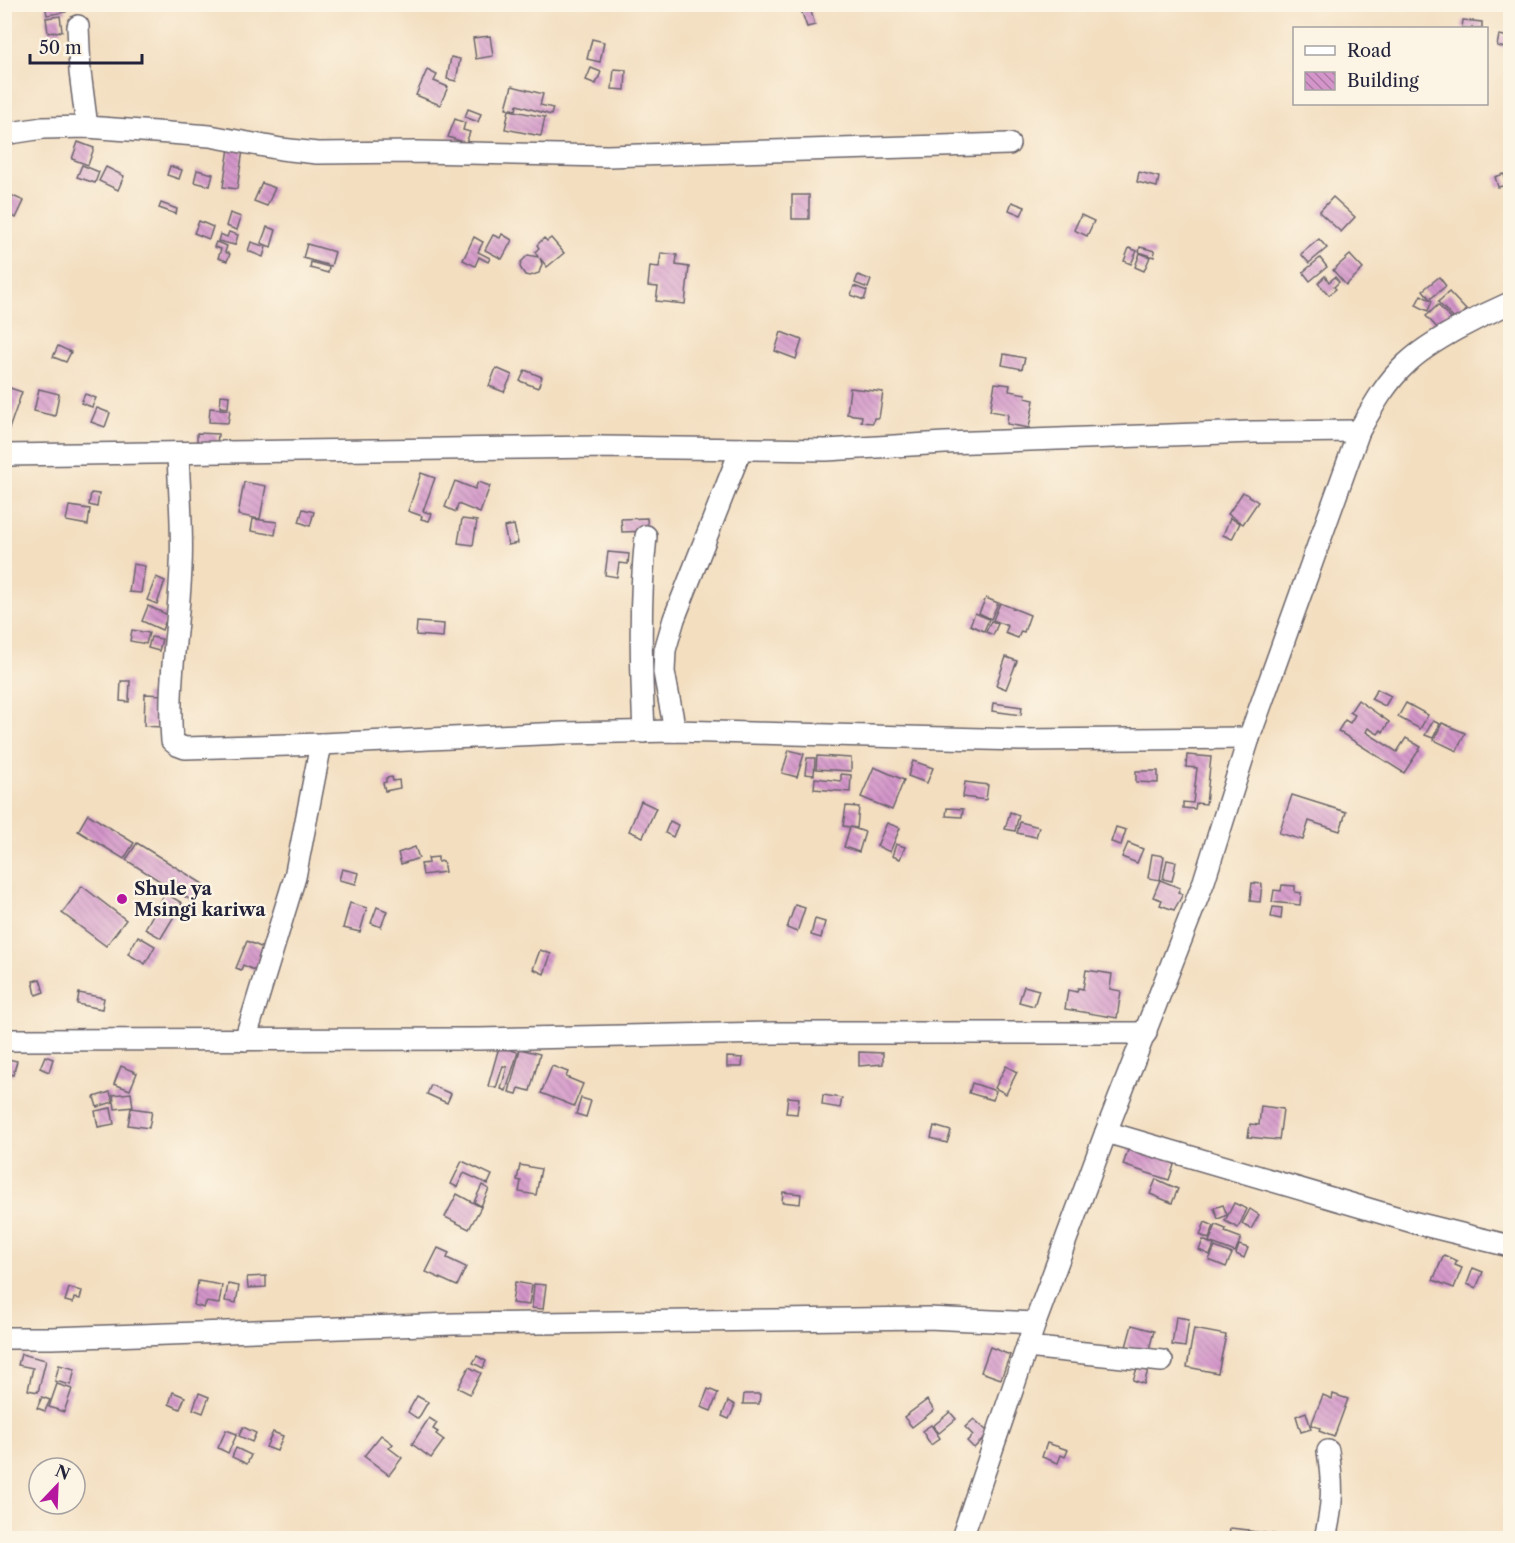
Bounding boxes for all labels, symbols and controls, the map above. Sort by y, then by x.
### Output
scale bar [30,27,142,65]
legend [1293,27,1488,105]
text: 50 m [39,37,82,59]
text: Road [1347,40,1392,62]
text: Building [1347,70,1419,92]
place label: Shule ya Msingi kariwa [134,878,266,921]
marker: Shule ya Msingi kariwa [115,892,129,906]
north arrow [27,1456,87,1516]
text: N [53,1460,73,1484]

